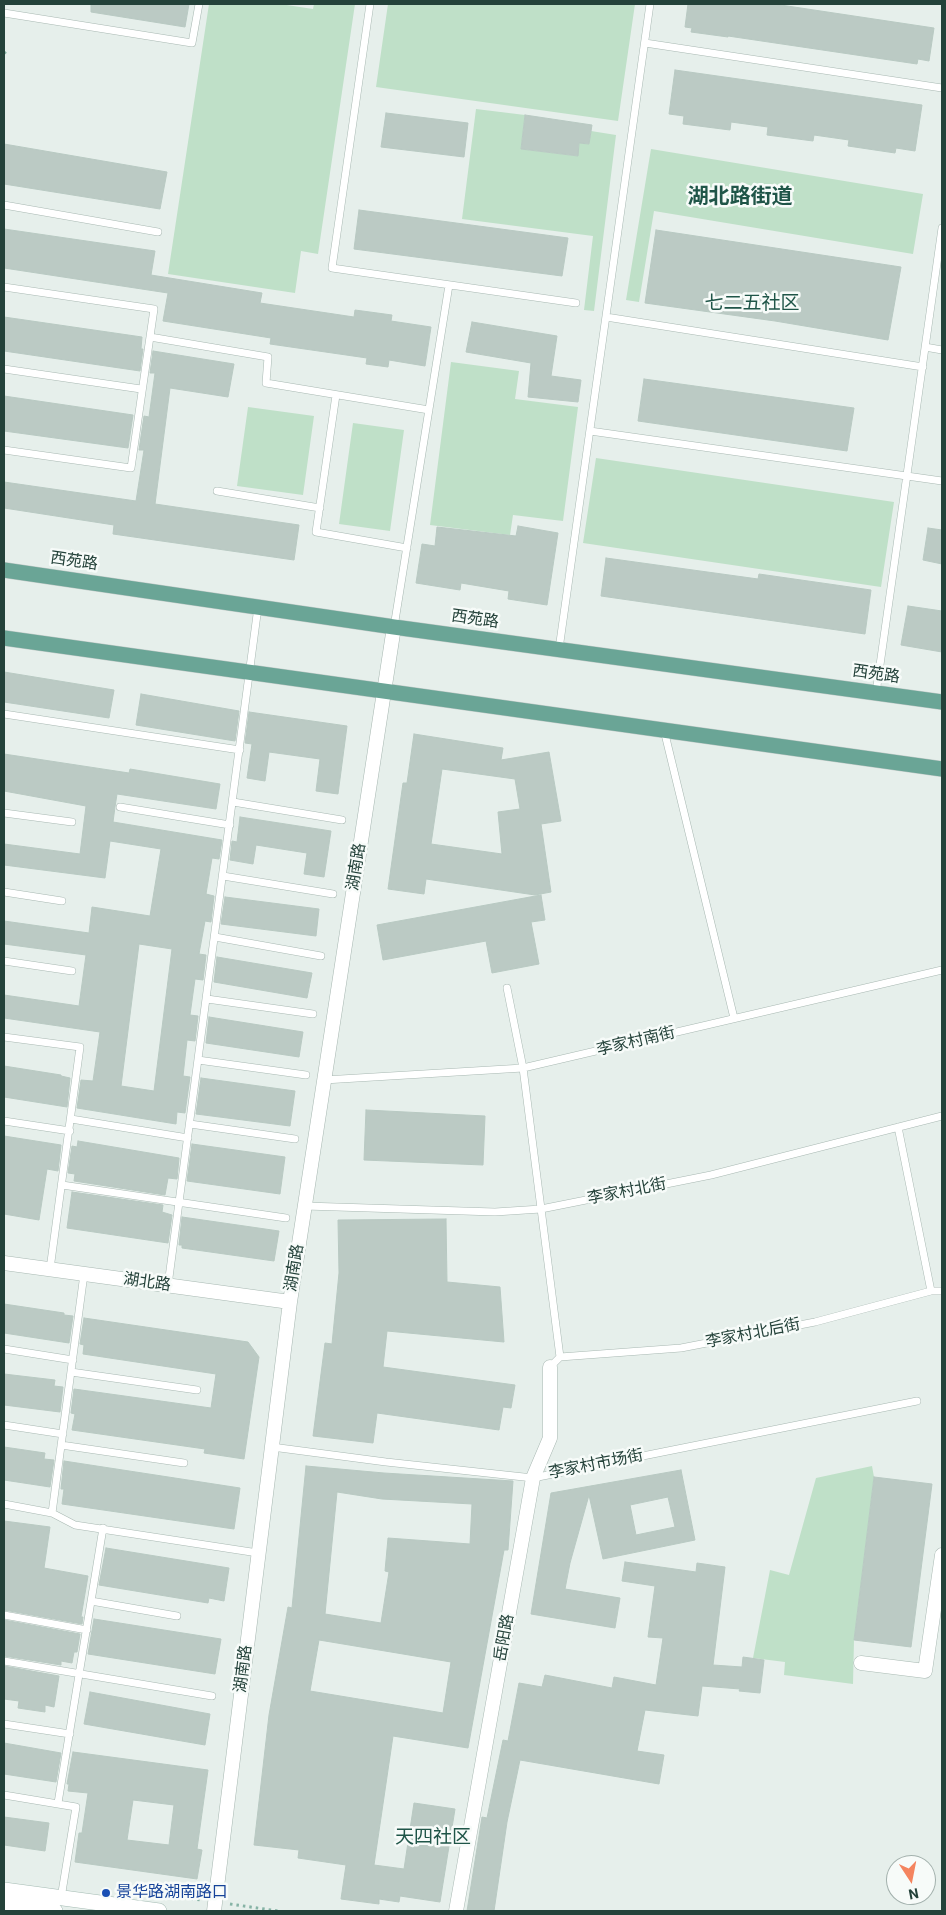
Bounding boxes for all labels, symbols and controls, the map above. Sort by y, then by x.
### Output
district label: 湖北路街道 [688,185,792,211]
district label: 七二五社区 [705,293,799,315]
street label: 西苑路 [49,549,99,575]
street label: 西苑路 [450,607,500,633]
street label: 西苑路 [851,662,901,688]
street label: 湖南路 [344,842,370,892]
street label: 李家村南街 [595,1024,677,1060]
street label: 李家村北街 [586,1175,668,1209]
street label: 湖南路 [282,1243,308,1293]
street label: 湖北路 [122,1270,172,1296]
street label: 李家村北后街 [704,1315,802,1353]
street label: 李家村市场街 [547,1446,645,1484]
street label: 岳阳路 [491,1613,519,1663]
street label: 湖南路 [232,1644,256,1694]
district label: 天四社区 [395,1827,471,1849]
north arrow [886,1855,936,1905]
place label: 景华路湖南路口 [116,1883,228,1903]
text: N [907,1885,920,1903]
marker: 景华路湖南路口 [100,1887,112,1899]

